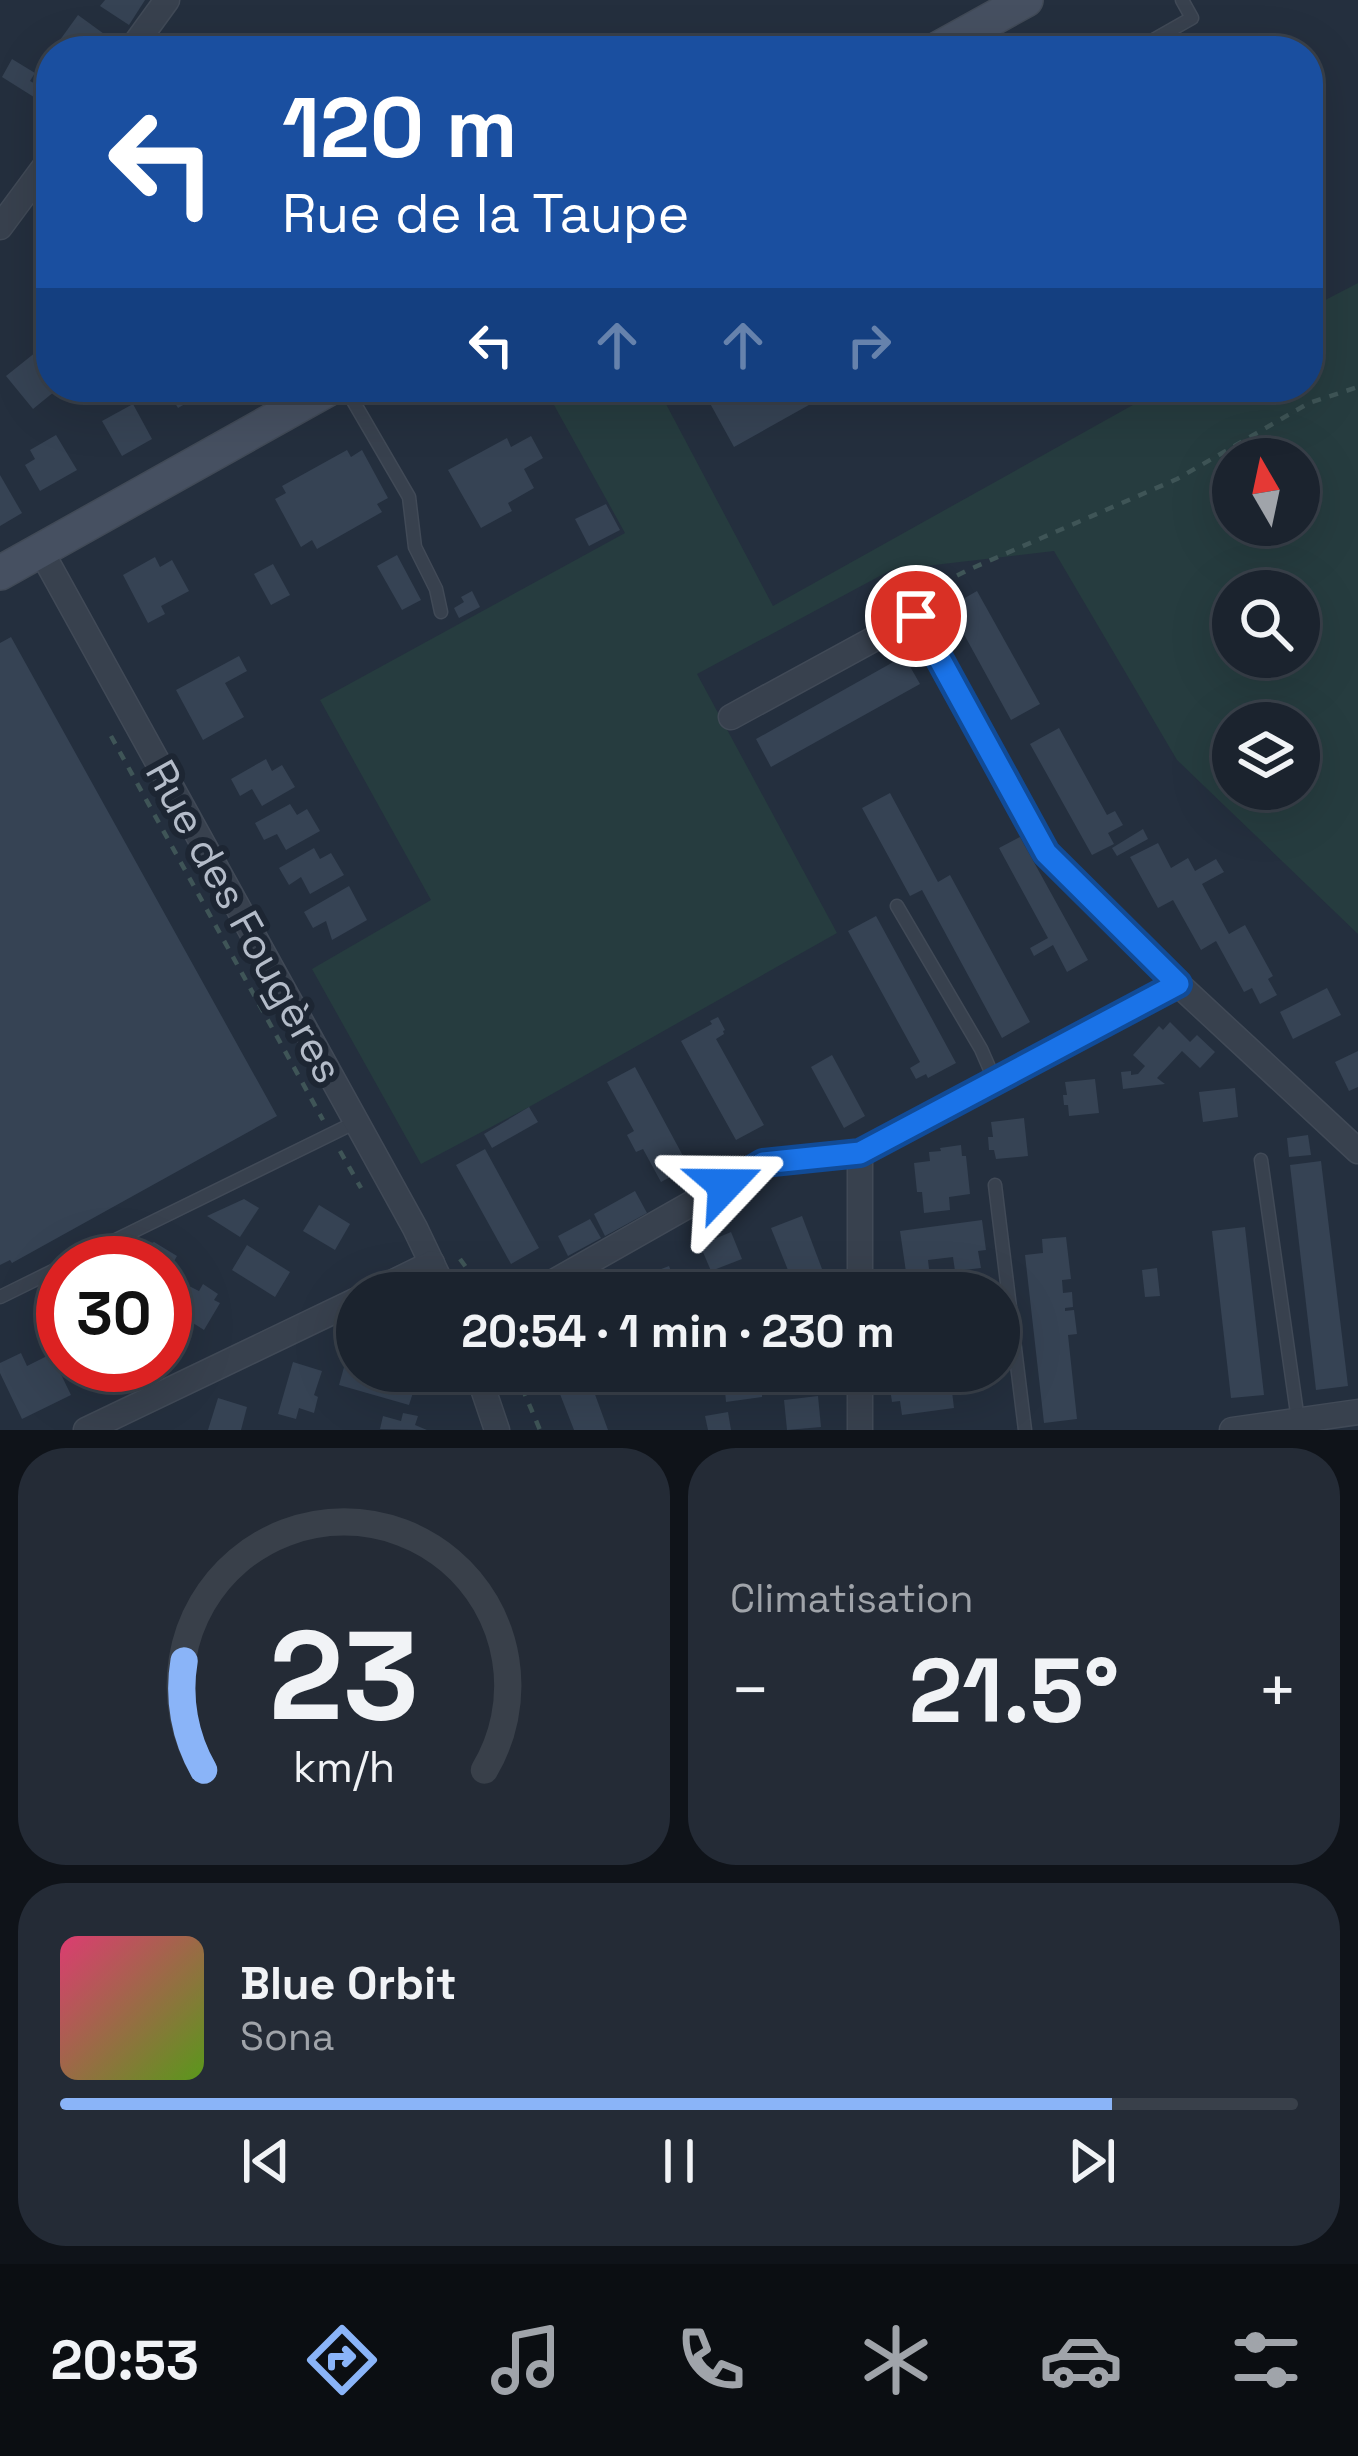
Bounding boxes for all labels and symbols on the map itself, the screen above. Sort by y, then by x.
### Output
north arrow [1212,438,1320,546]
pin [865,565,967,667]
street label: Rue des Fougères [134,751,355,1092]
position arrow [662,1122,788,1248]
speed limit sign: 30 [36,1236,192,1392]

